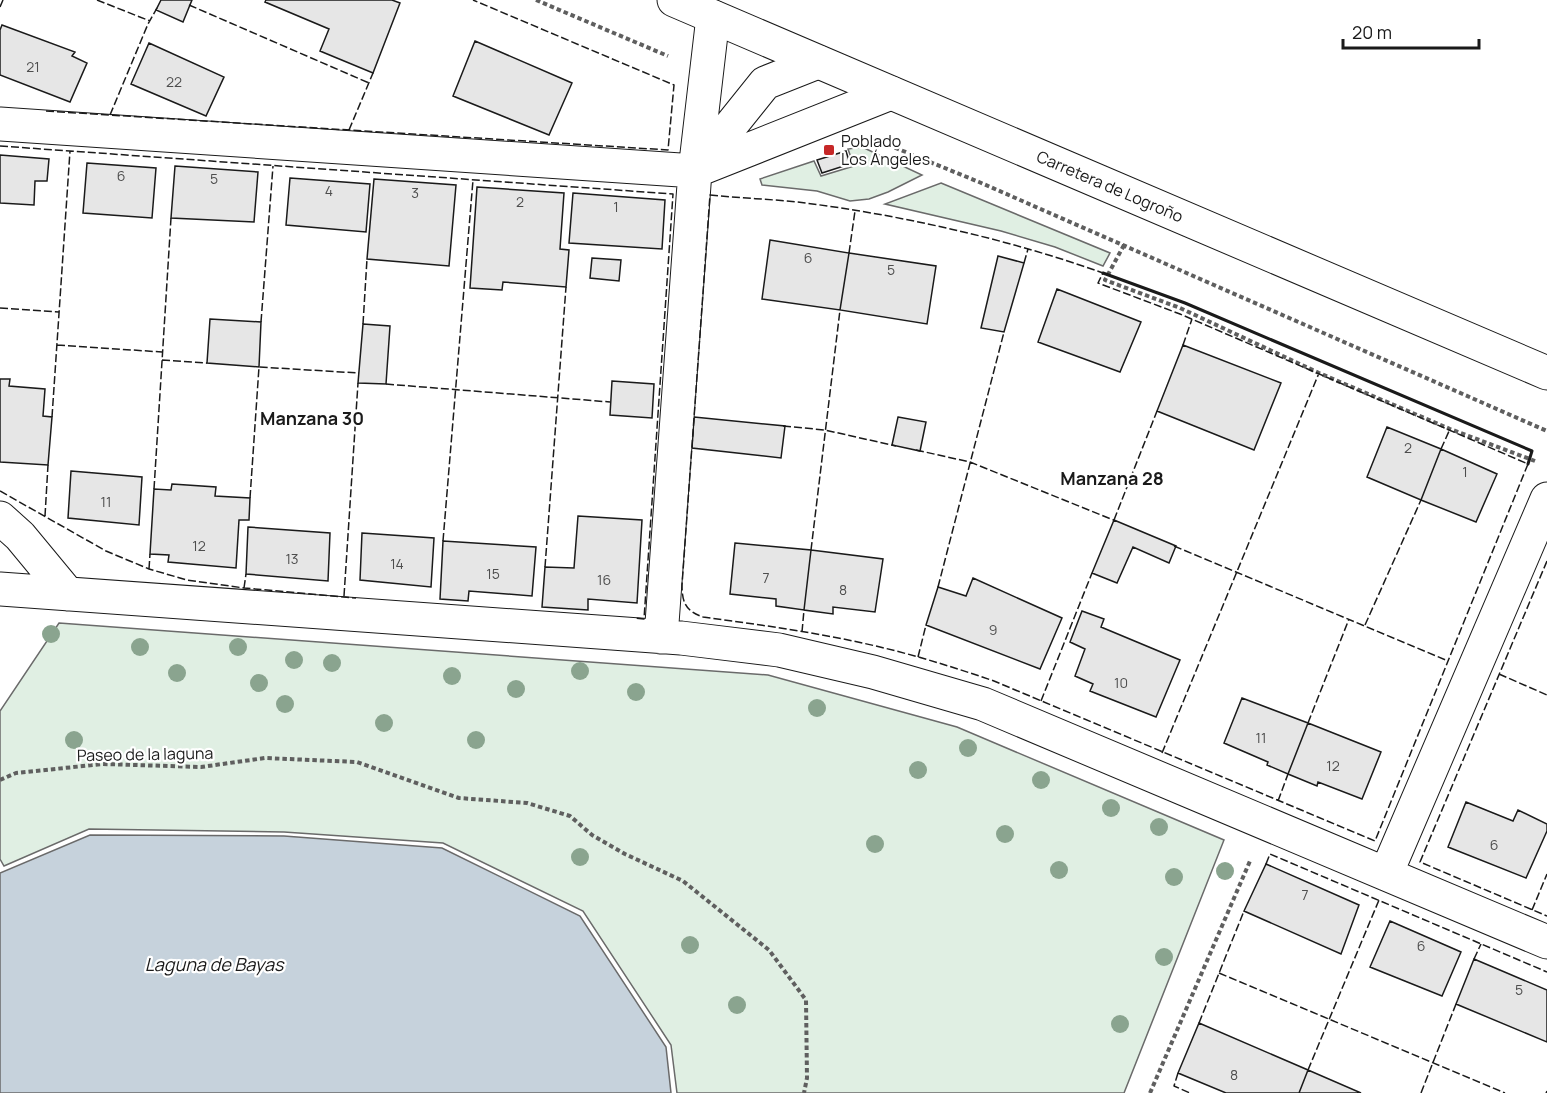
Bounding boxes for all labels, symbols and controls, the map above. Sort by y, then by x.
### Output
scale bar [1343,12,1480,50]
text: 20 m [1352,20,1392,44]
house number: 21 [26,57,40,76]
house number: 22 [166,72,182,91]
place label: Poblado Los Ángeles [841,130,930,170]
marker: Poblado Los Ángeles [822,143,836,157]
street label: Carretera de Logroño [1033,145,1187,227]
house number: 6 [117,166,125,185]
house number: 5 [210,169,218,188]
house number: 4 [325,181,333,200]
house number: 3 [411,183,419,202]
house number: 2 [516,192,524,211]
house number: 1 [613,197,619,216]
house number: 6 [804,248,812,267]
house number: 5 [887,260,895,279]
district label: Manzana 30 [260,406,364,430]
house number: 2 [1404,438,1412,457]
house number: 1 [1462,462,1468,481]
district label: Manzana 28 [1060,466,1164,490]
house number: 11 [101,492,111,511]
house number: 12 [192,536,206,555]
house number: 13 [285,549,299,568]
house number: 14 [390,554,404,573]
house number: 15 [486,564,500,583]
house number: 7 [762,568,770,587]
house number: 16 [597,570,611,589]
house number: 8 [839,580,847,599]
house number: 9 [989,620,997,639]
house number: 10 [1114,673,1128,692]
house number: 11 [1256,728,1266,747]
street label: Paseo de la laguna [77,742,213,766]
house number: 12 [1326,756,1340,775]
house number: 6 [1490,835,1498,854]
house number: 7 [1301,885,1309,904]
house number: 6 [1417,936,1425,955]
water label: Laguna de Bayas [145,952,285,976]
house number: 5 [1515,980,1523,999]
house number: 8 [1230,1065,1238,1084]

